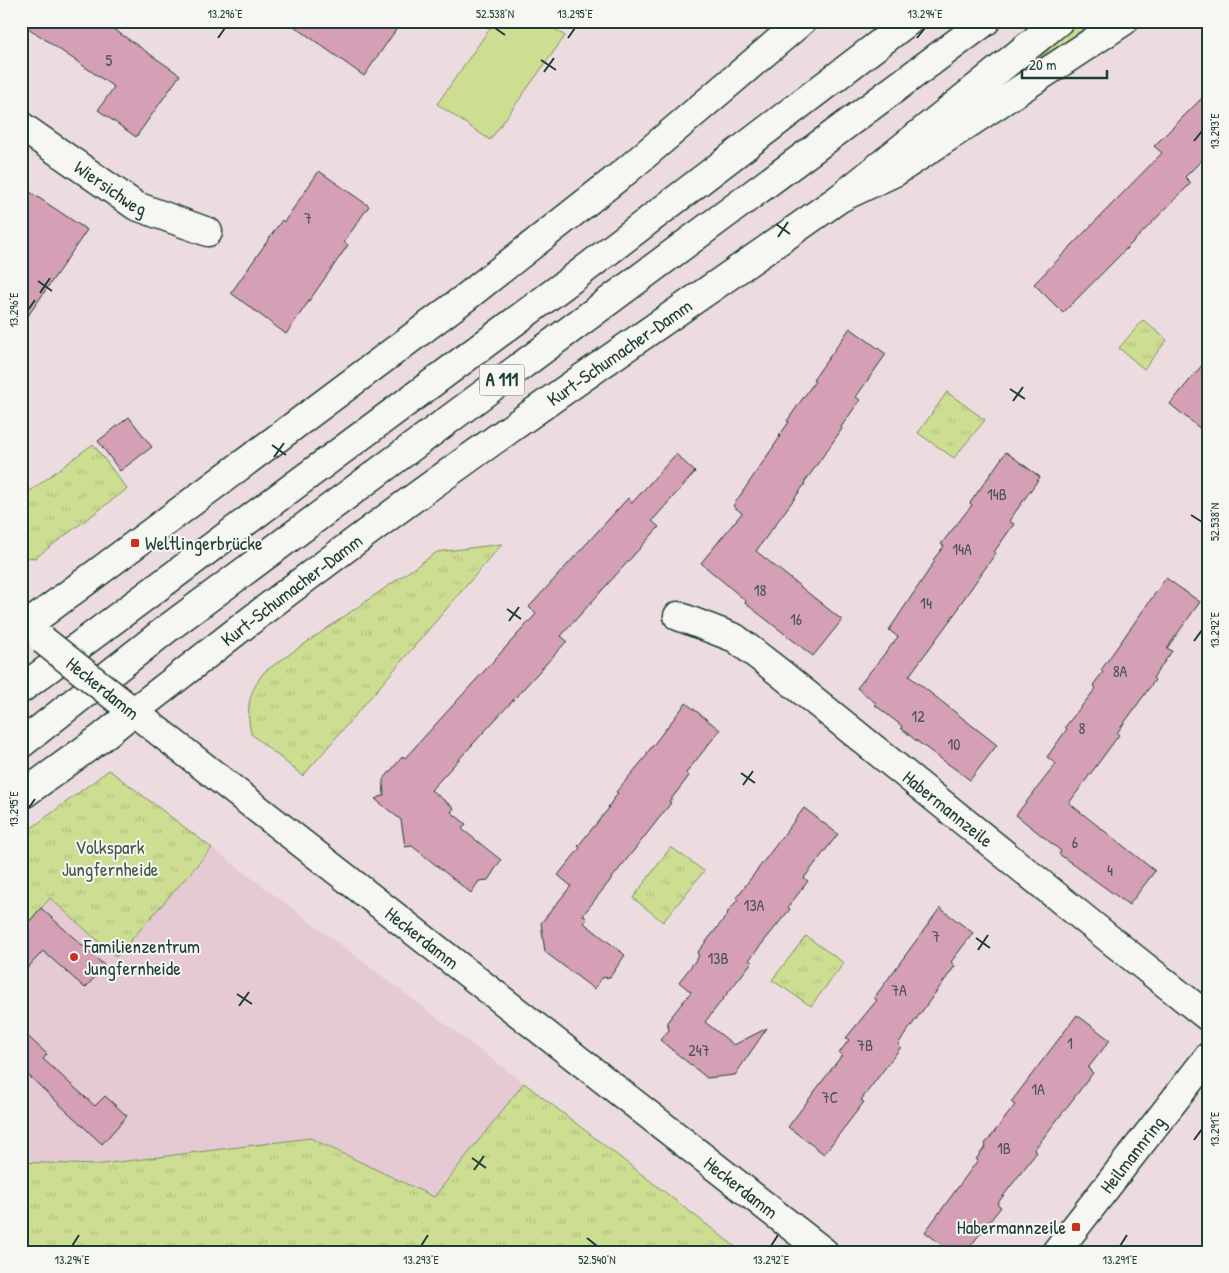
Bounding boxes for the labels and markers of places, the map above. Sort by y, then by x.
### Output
place label: Weltlingerbrücke [145,530,263,556]
marker: Weltlingerbrücke [129,537,141,549]
place label: Familienzentrum Jungfernheide [83,933,200,981]
marker: Familienzentrum Jungfernheide [68,951,80,963]
place label: Habermannzeile [957,1214,1066,1240]
marker: Habermannzeile [1070,1221,1082,1233]

